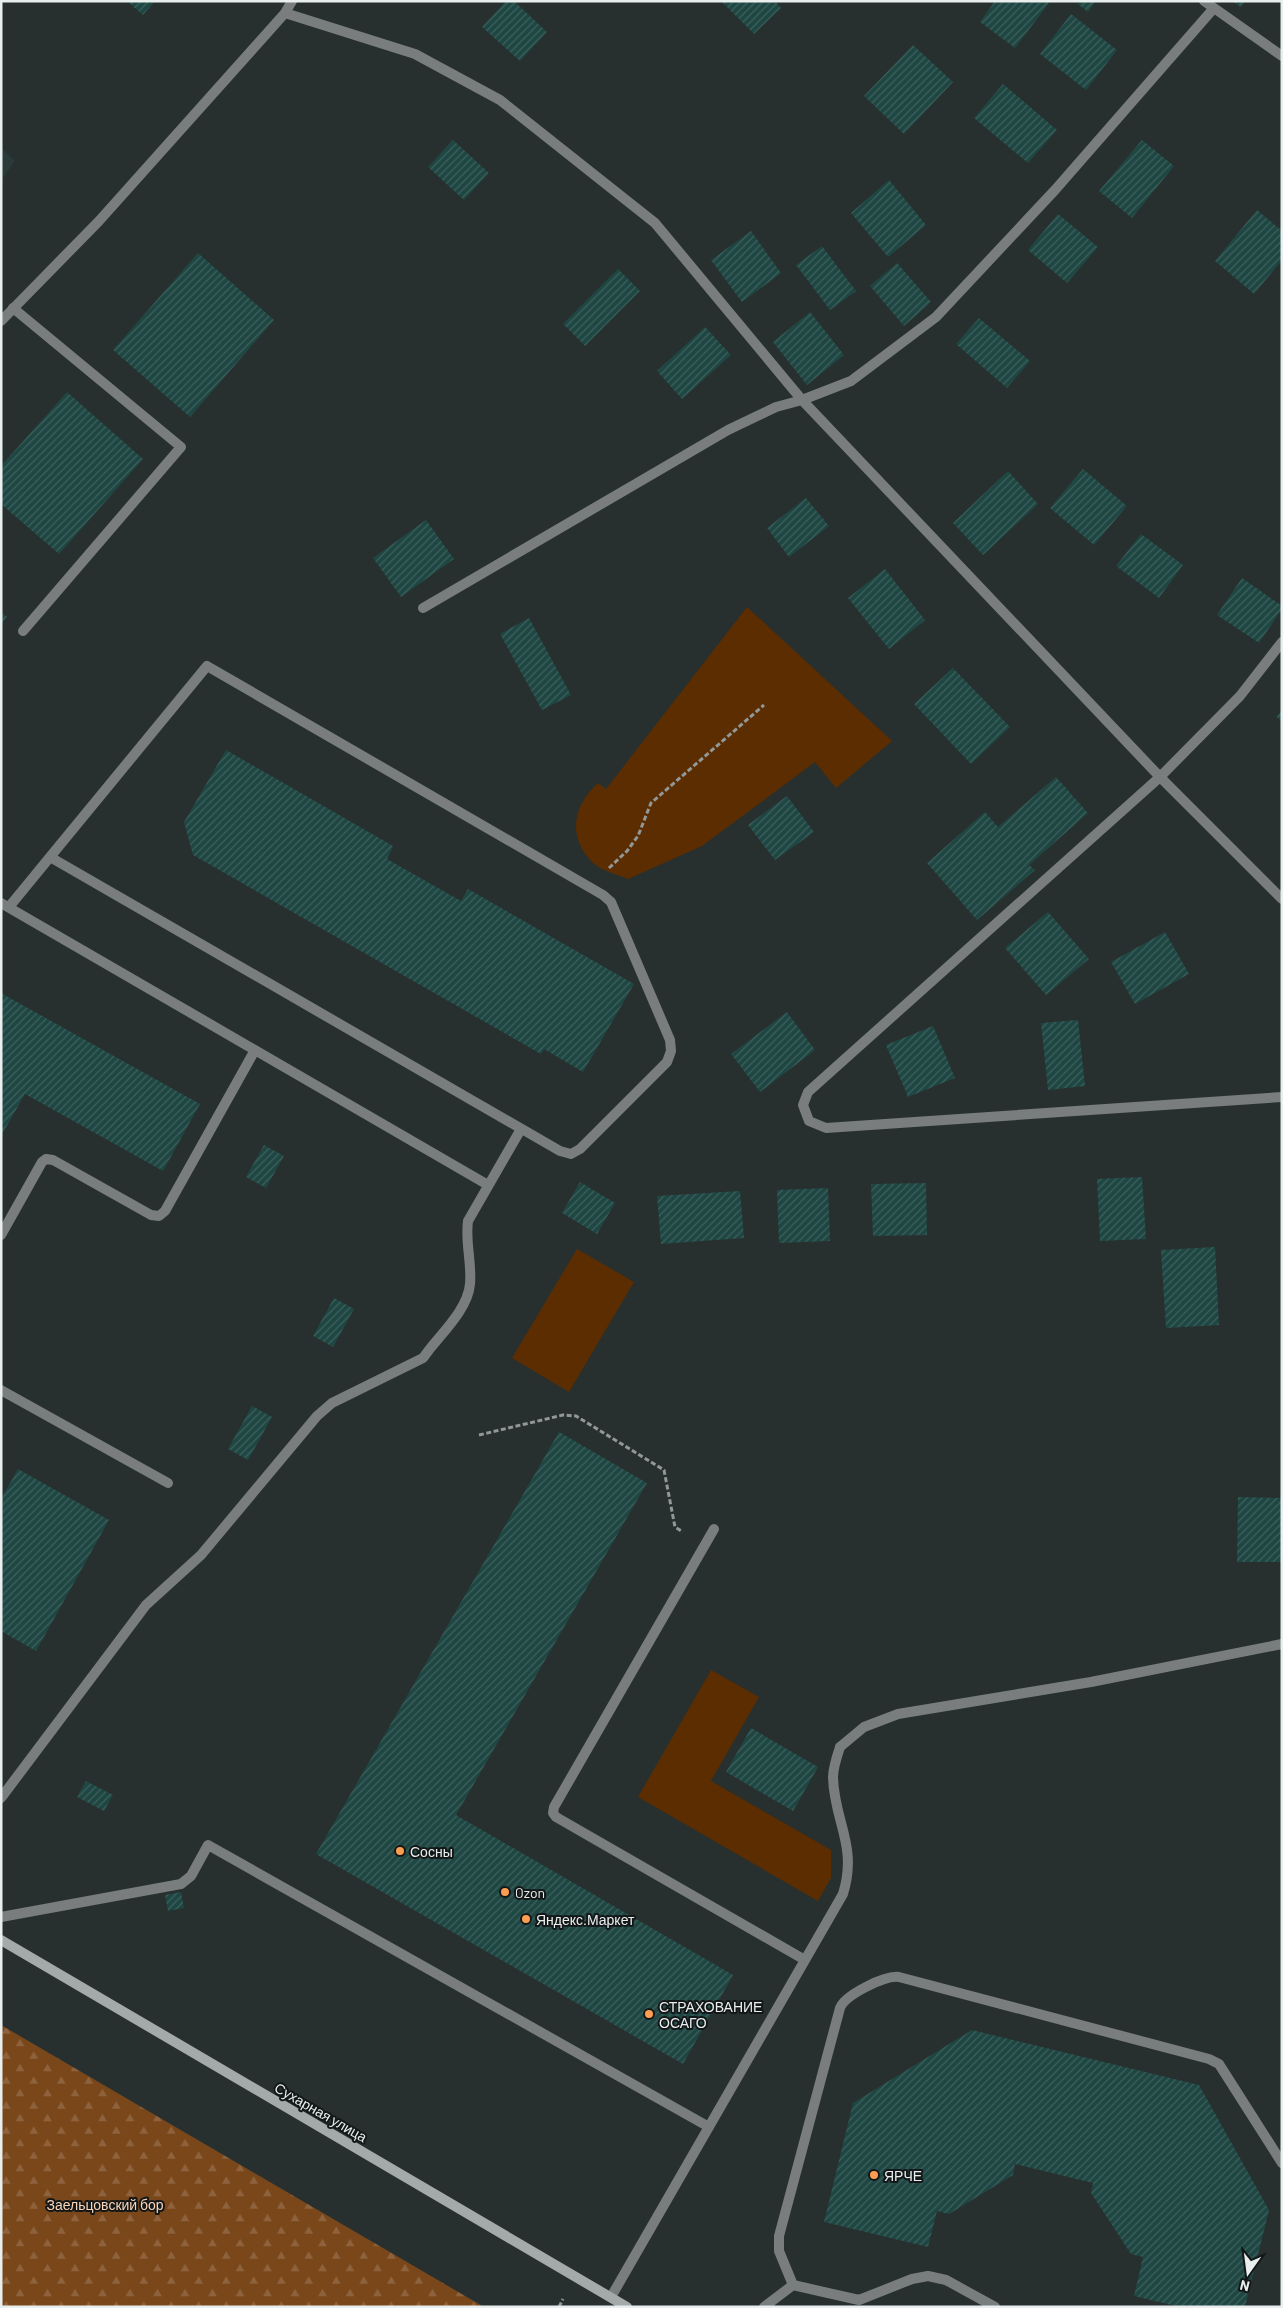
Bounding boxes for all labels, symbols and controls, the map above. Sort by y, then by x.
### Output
place label: Сосны [410,1843,453,1860]
marker: Сосны [394,1845,406,1857]
place label: Ozon [515,1884,545,1901]
marker: Ozon [499,1886,511,1898]
place label: Яндекс.Маркет [536,1911,635,1928]
marker: Яндекс.Маркет [520,1913,532,1925]
place label: СТРАХОВАНИЕ ОСАГО [659,1998,762,2031]
marker: СТРАХОВАНИЕ ОСАГО [643,2008,655,2020]
street label: Сухарная улица [272,2079,370,2145]
place label: ЯРЧЕ [884,2167,922,2184]
marker: ЯРЧЕ [868,2169,880,2181]
park label: Заельцовский бор [46,2196,164,2213]
north arrow [1223,2248,1273,2298]
text: N [1238,2277,1251,2295]

